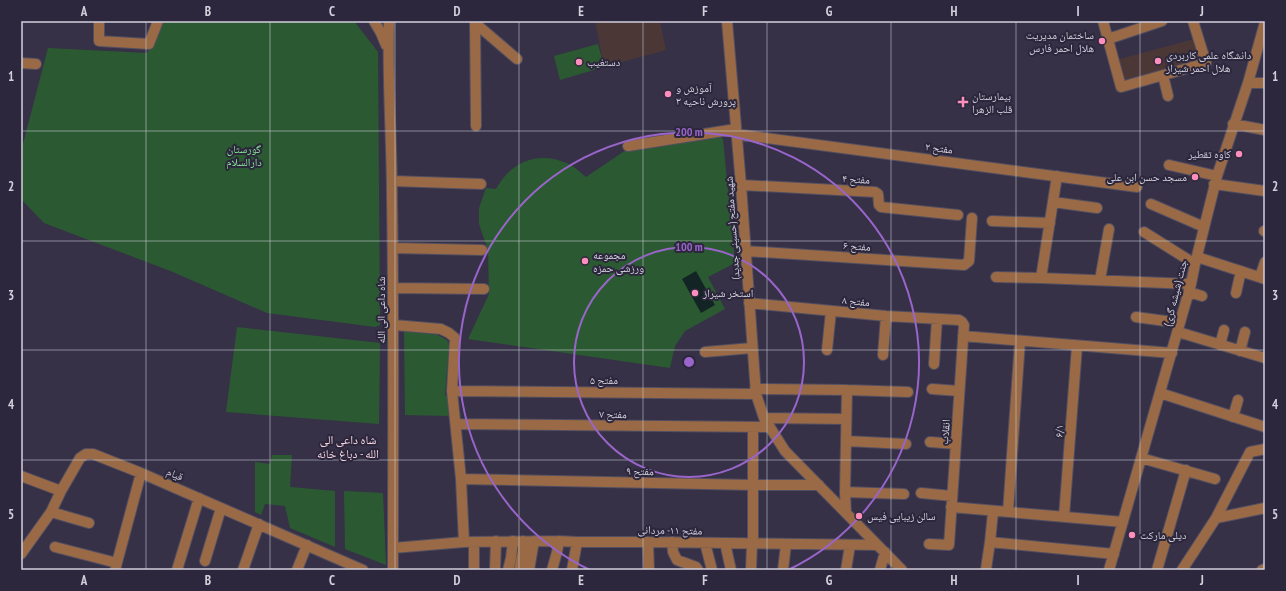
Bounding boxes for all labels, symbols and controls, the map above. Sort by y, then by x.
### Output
text: A [80,3,88,20]
text: B [205,3,211,20]
text: C [329,3,335,20]
text: D [454,3,461,20]
text: E [578,3,584,20]
text: F [702,3,708,20]
text: G [826,3,833,20]
text: H [951,3,958,20]
text: I [1076,3,1080,20]
text: J [1199,3,1204,20]
place label: ساختمان مدیریت هلال احمر فارس [1026,28,1094,55]
marker: ساختمان مدیریت هلال احمر فارس [1097,36,1107,46]
place label: دانشگاه علمی کاربردی هلال احمر شیراز [1165,48,1252,75]
place label: دستغیب [587,55,621,69]
marker: دانشگاه علمی کاربردی هلال احمر شیراز [1153,56,1163,66]
marker: دستغیب [574,57,584,67]
text: 1 [8,68,14,85]
text: 1 [1272,68,1278,85]
place label: آموزش و پرورش ناحیه ۳ [676,81,736,108]
marker: آموزش و پرورش ناحیه ۳ [663,89,673,99]
place label: بیمارستان قلب الزهرا [972,89,1013,116]
marker: بیمارستان قلب الزهرا [957,96,969,108]
text: 200 m [675,124,703,139]
street label: مفتح ۲ [924,139,954,157]
park label: گورستان دارالسلام [226,142,262,169]
place label: کاوه تقطیر [1187,147,1231,161]
marker: کاوه تقطیر [1234,149,1244,159]
place label: مسجد حسن ابن علی [1107,170,1187,184]
street label: مفتح ۴ [842,171,870,187]
marker: مسجد حسن ابن علی [1190,172,1200,182]
street label: شهید مفتح (حسینی جدید) [721,176,743,280]
text: 2 [8,178,14,195]
text: 2 [1272,178,1278,195]
street label: مفتح ۶ [843,238,871,254]
text: 100 m [675,239,703,254]
place label: مجموعه ورزشی حمزه [593,248,644,275]
marker: مجموعه ورزشی حمزه [580,256,590,266]
street label: جنت (شیشه گری) [1160,258,1190,328]
street label: شاه داعی الی الله [374,277,388,343]
place label: استخر شیراز [702,286,753,300]
text: 3 [8,287,14,304]
text: 3 [1272,287,1278,304]
marker: استخر شیراز [690,288,700,298]
street label: مفتح ۸ [842,293,870,309]
centre of rings [682,355,696,369]
street label: مفتح ۵ [590,373,618,387]
text: 4 [8,396,15,413]
text: 4 [1272,396,1279,413]
street label: مفتح ۷ [599,407,627,421]
street label: انقلاب [937,419,953,445]
street label: ۶/۱ [1052,424,1066,438]
district label: شاه داعی الی الله - دباغ خانه [317,432,379,462]
street label: قیام [165,464,186,484]
street label: مفتح ۹ [626,464,654,478]
text: 5 [8,506,14,523]
text: 5 [1272,506,1278,523]
place label: سالن زیبایی فیس [867,509,936,523]
marker: سالن زیبایی فیس [854,511,864,521]
street label: مفتح ۱۱- مردانی [637,522,703,538]
place label: دیلی مارکت [1140,528,1187,542]
marker: دیلی مارکت [1127,530,1137,540]
text: A [80,572,88,589]
text: B [205,572,211,589]
text: C [329,572,335,589]
text: D [454,572,461,589]
text: E [578,572,584,589]
text: F [702,572,708,589]
text: G [826,572,833,589]
text: H [951,572,958,589]
text: I [1076,572,1080,589]
text: J [1199,572,1204,589]

